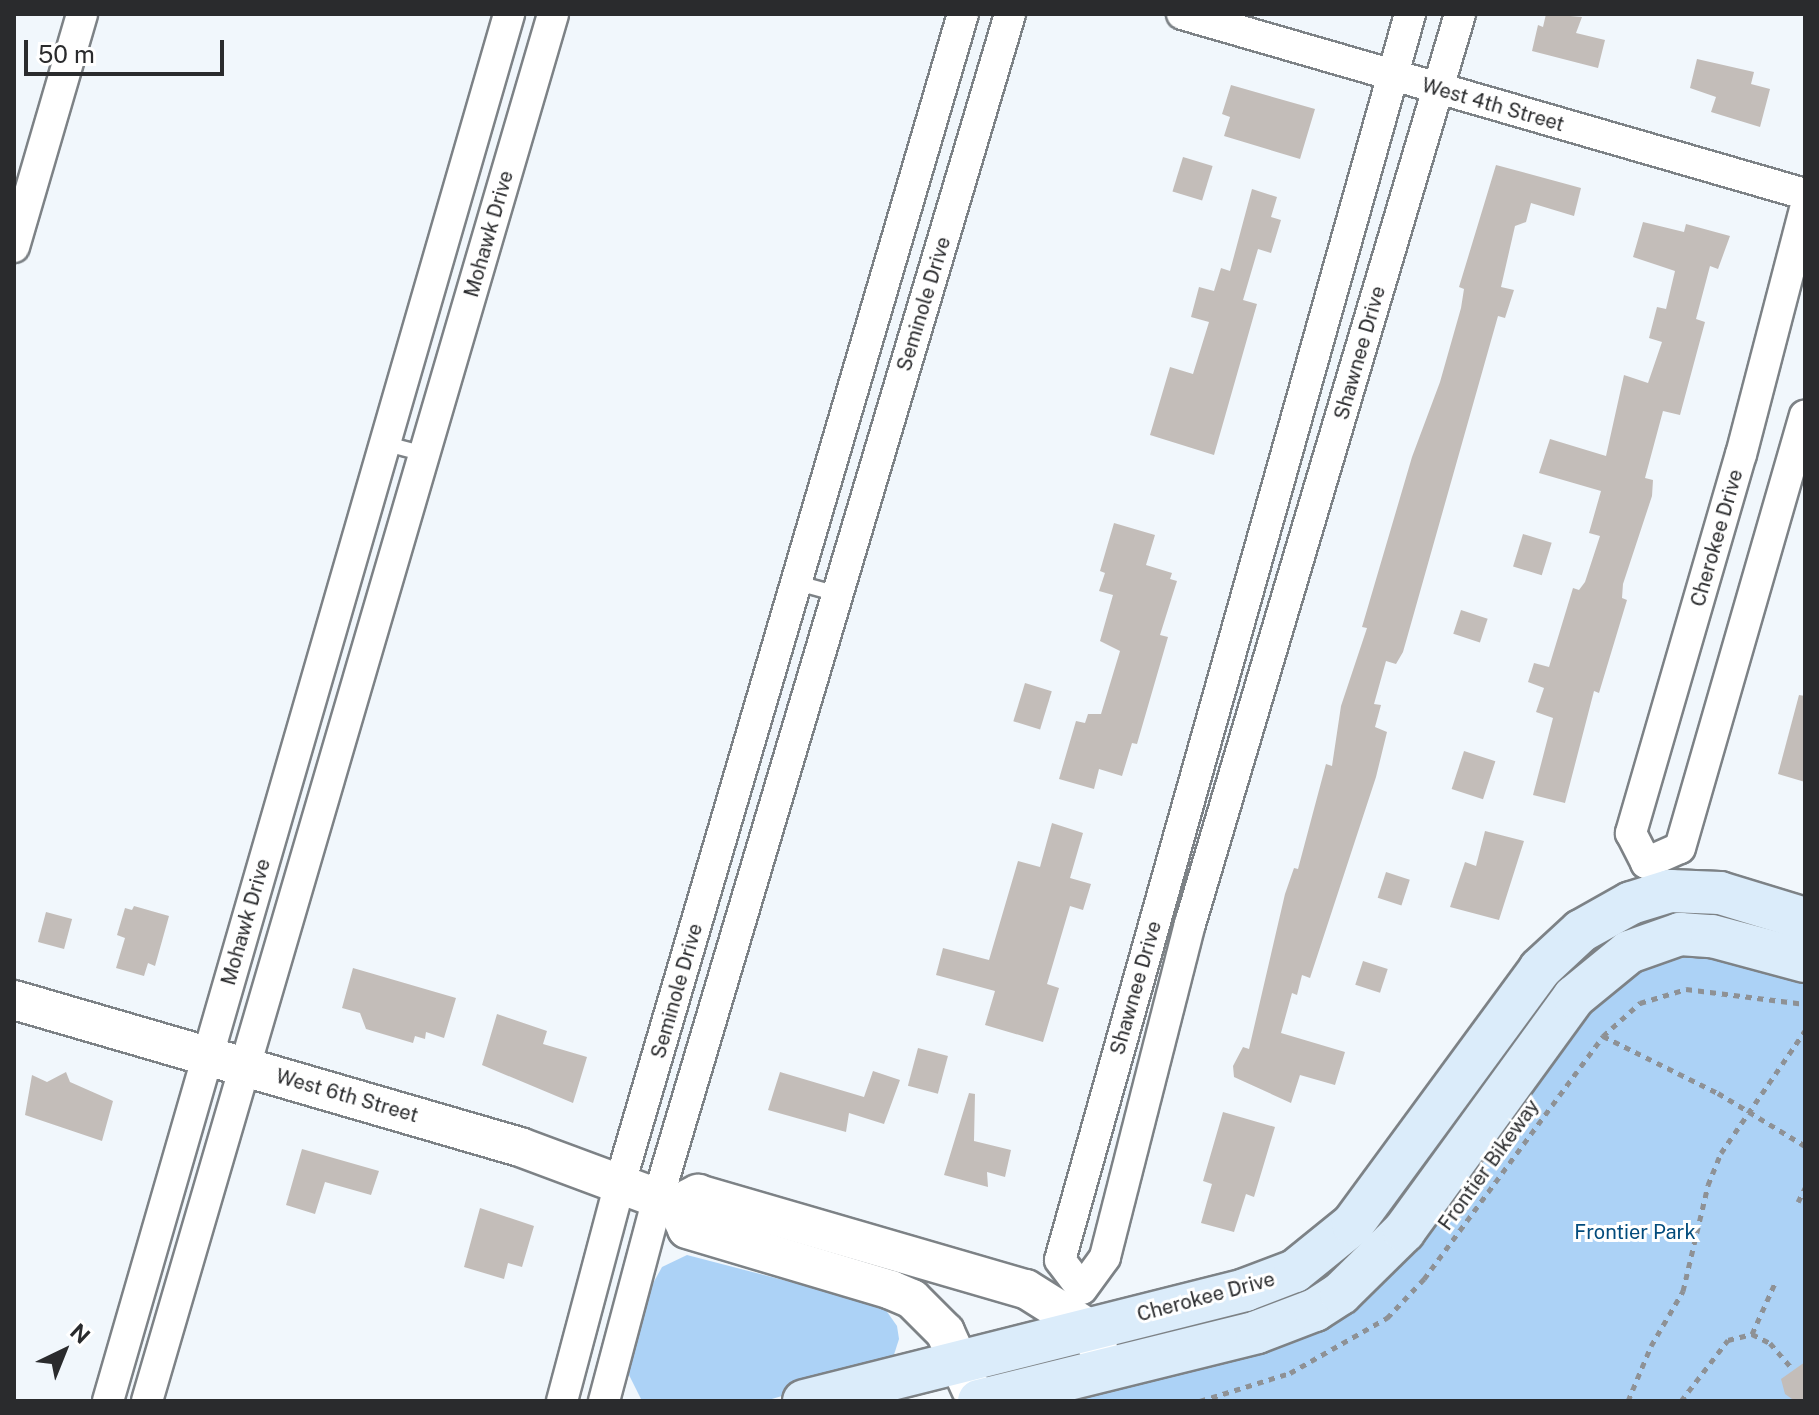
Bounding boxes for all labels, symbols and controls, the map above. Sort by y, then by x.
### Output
scale bar [28,24,228,74]
text: 50 m [38,40,95,68]
street label: West 4th Street [1419,73,1567,137]
street label: Mohawk Drive [459,168,519,300]
street label: Seminole Drive [892,234,956,374]
street label: Shawnee Drive [1329,283,1391,423]
street label: Cherokee Drive [1686,467,1748,609]
street label: Mohawk Drive [216,856,276,988]
street label: Shawnee Drive [1105,918,1167,1058]
street label: Seminole Drive [646,921,708,1061]
street label: West 6th Street [273,1064,421,1128]
street label: Frontier Bikeway [1433,1095,1545,1235]
park label: Frontier Park [1574,1220,1696,1244]
street label: Cherokee Drive [1134,1267,1278,1327]
north arrow [24,1311,104,1391]
text: N [65,1318,96,1349]

